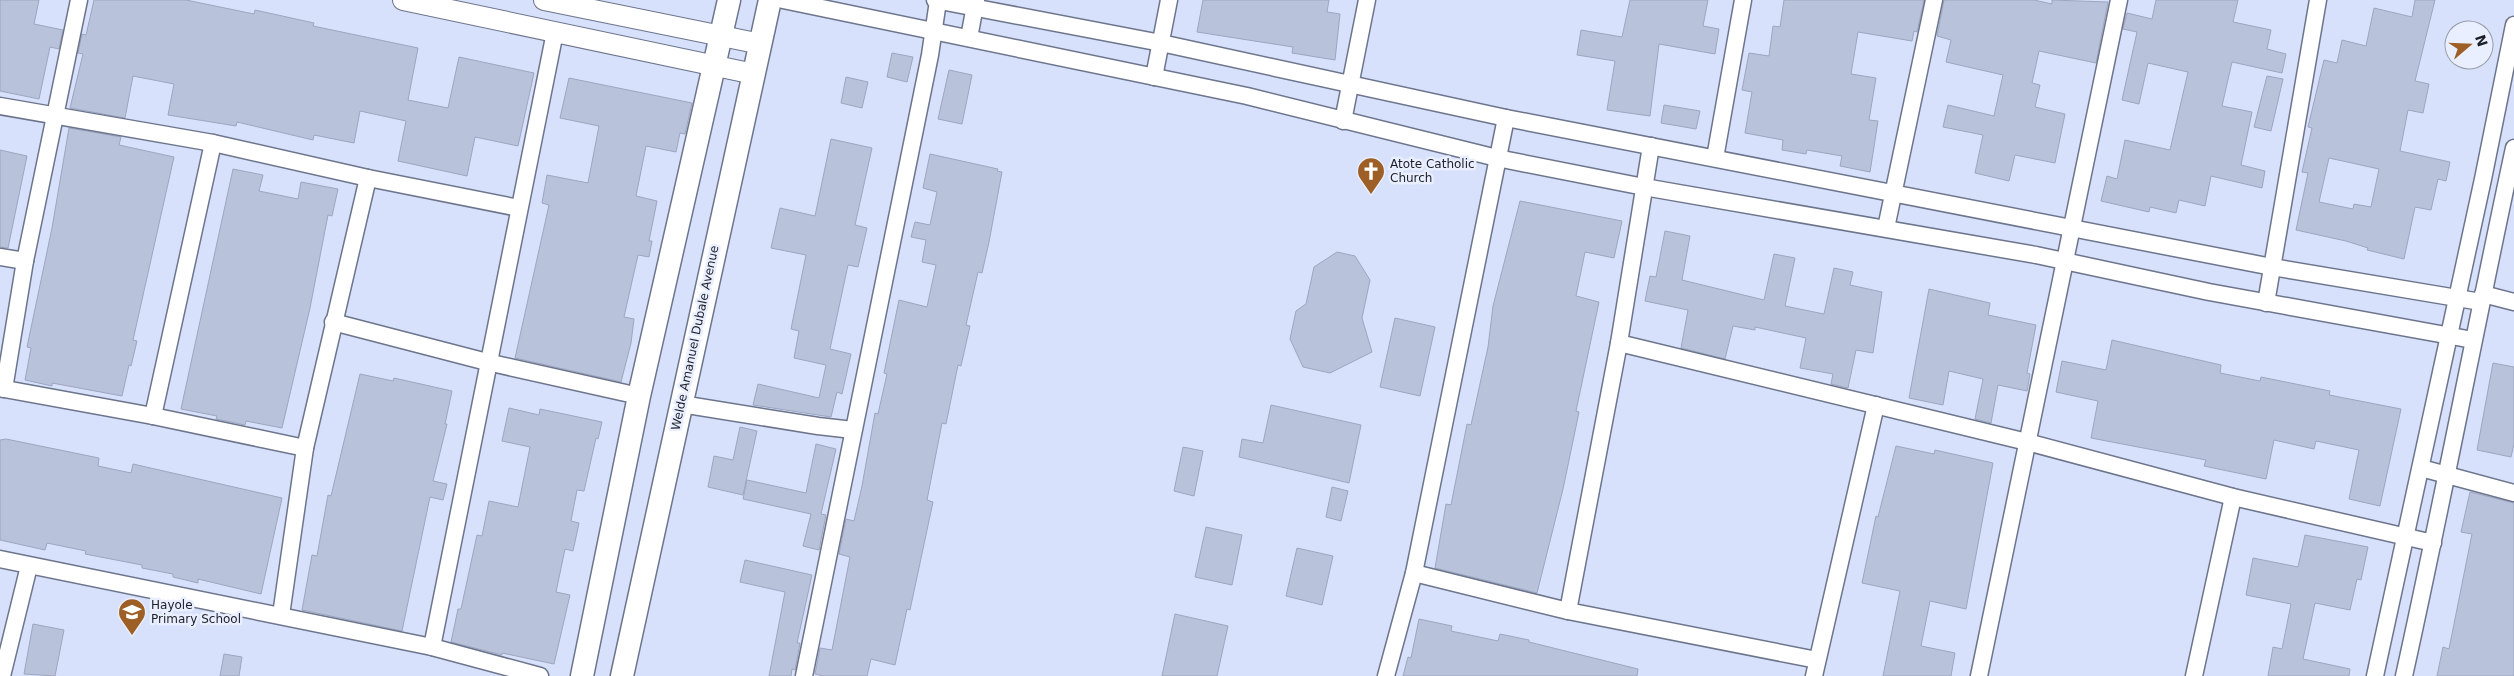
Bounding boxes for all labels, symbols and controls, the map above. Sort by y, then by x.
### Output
north arrow [2444,20,2494,70]
text: N [2472,33,2491,49]
church icon: Atote Catholic Church [1356,156,1386,195]
place label: Atote Catholic Church [1390,157,1475,185]
street label: Welde Amanuel Dubale Avenue [669,244,721,432]
school or university icon: Hayole Primary School [117,597,147,636]
place label: Hayole Primary School [151,598,241,626]

